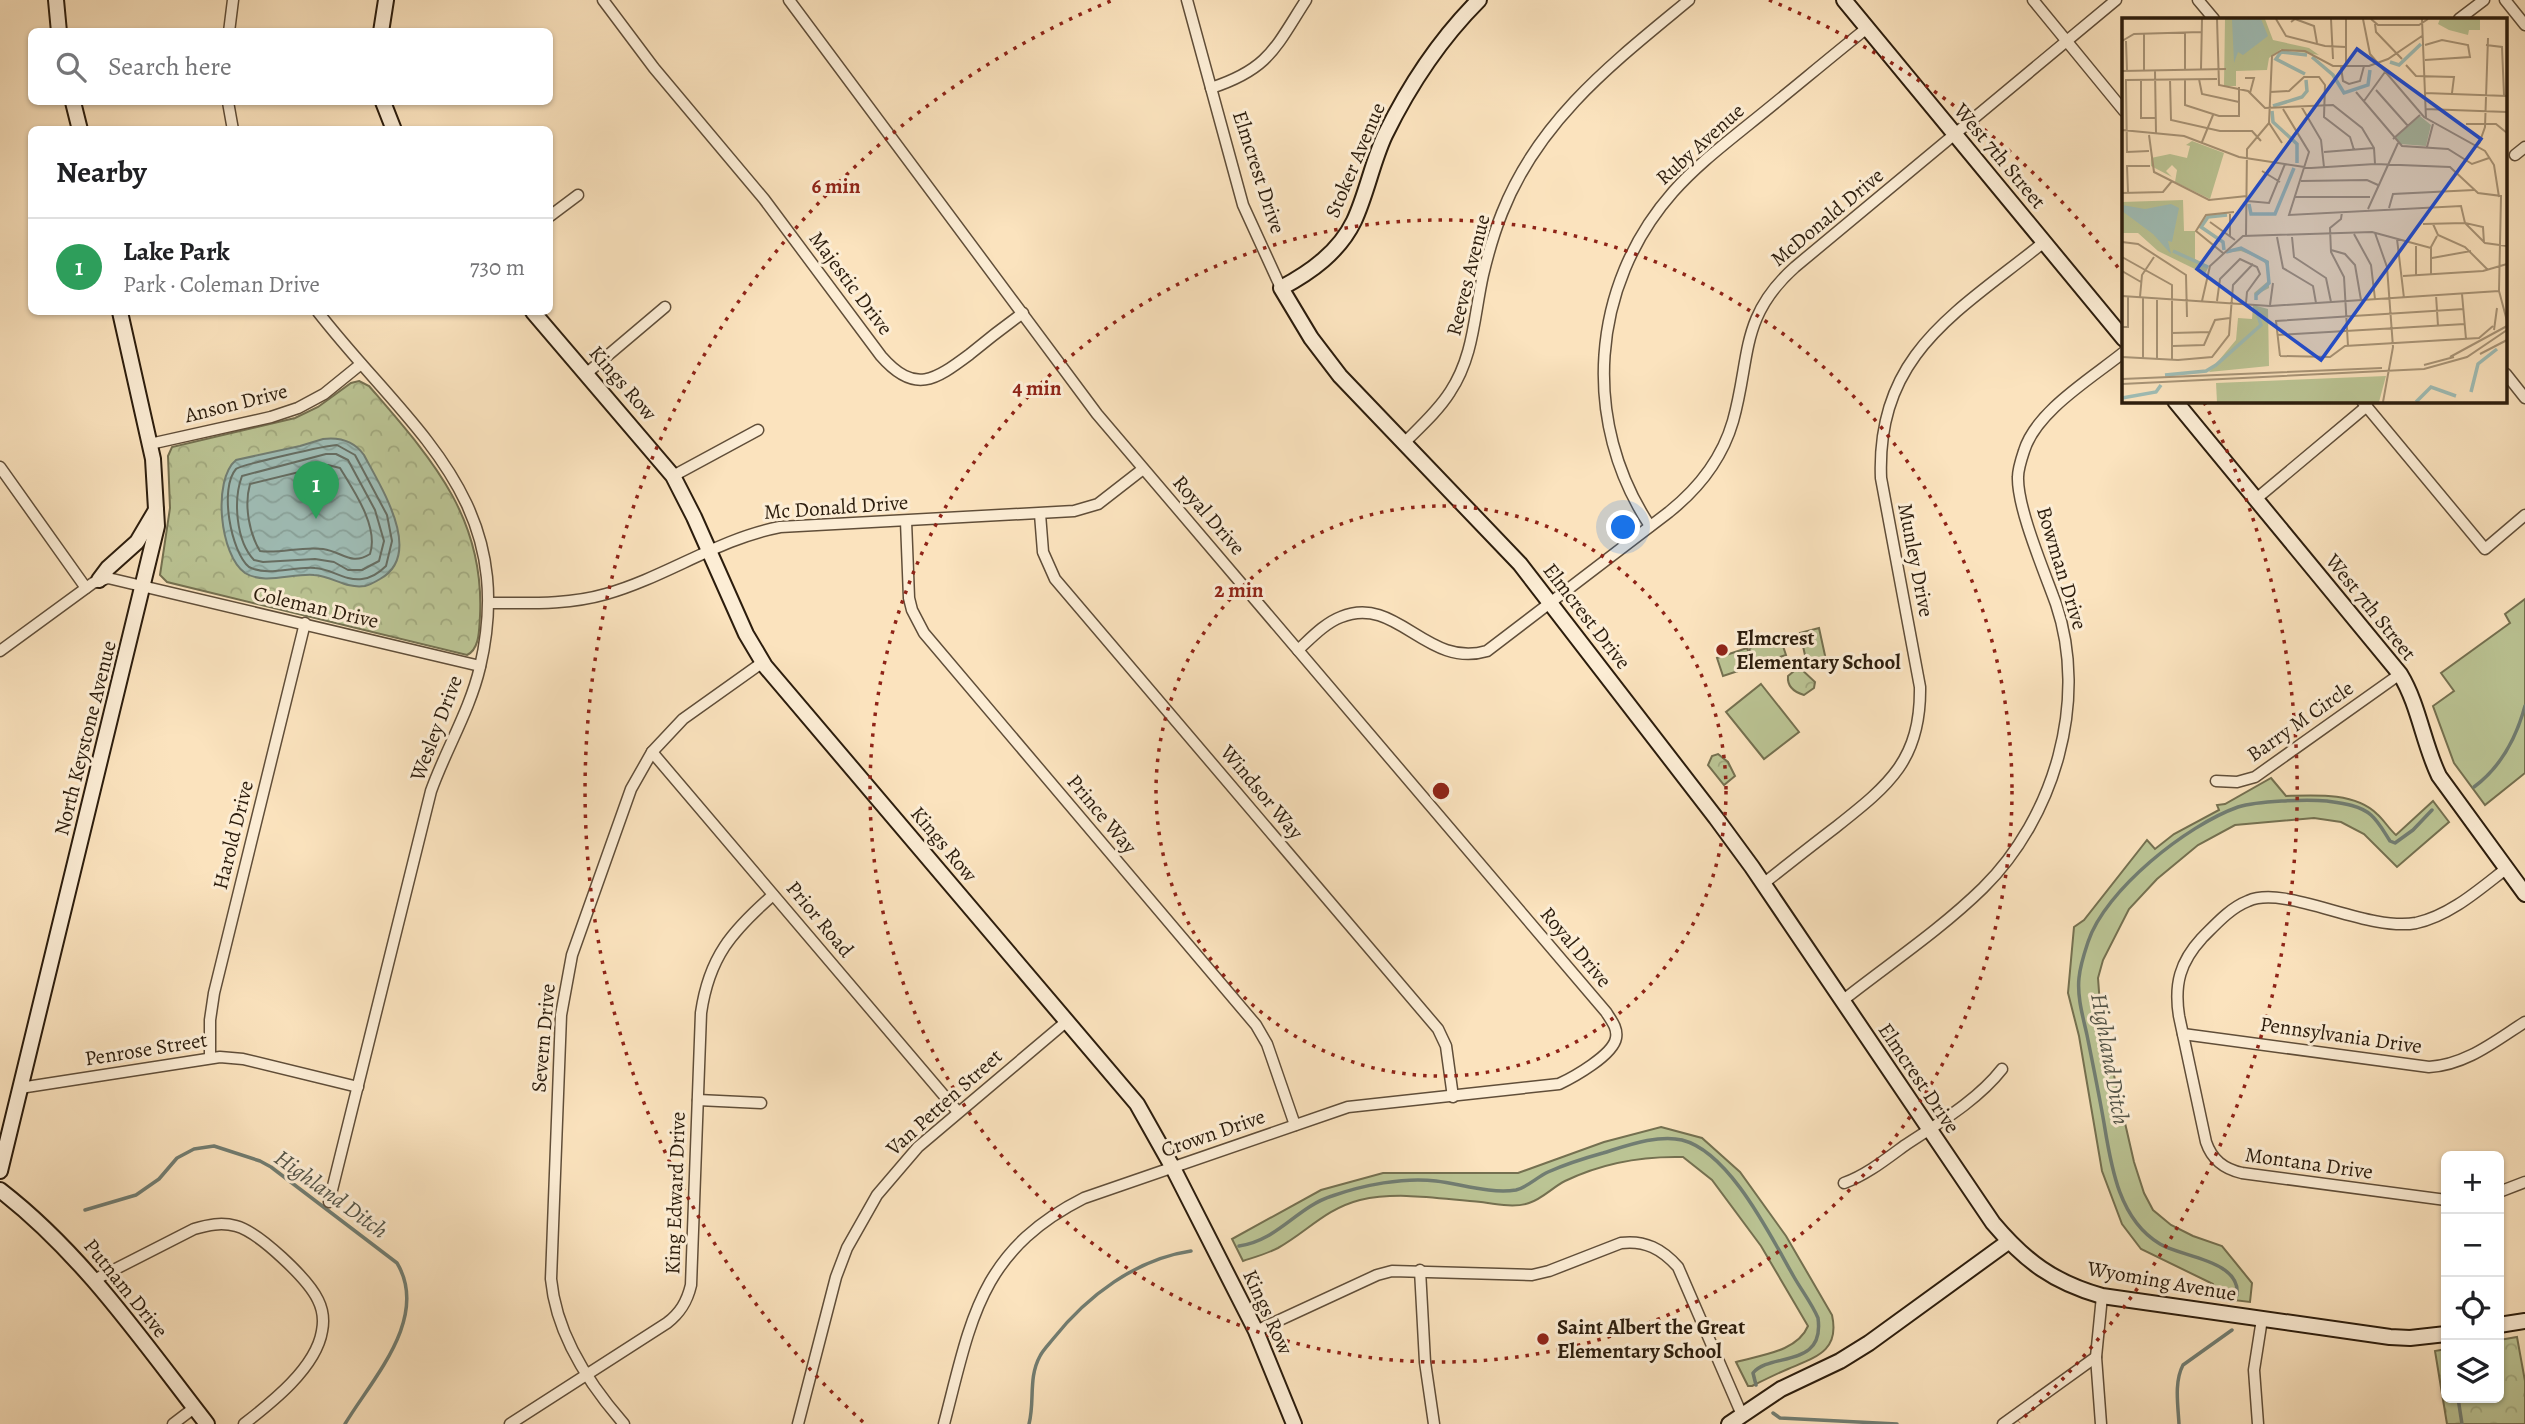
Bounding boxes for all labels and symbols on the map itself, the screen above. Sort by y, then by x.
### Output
inset map [2122,18,2508,402]
street label: Ruby Avenue [1650,97,1750,191]
street label: West 7th Street [1947,97,2052,215]
street label: Stoker Avenue [1318,98,1392,222]
street label: Elmcrest Drive [1226,107,1292,237]
street label: McDonald Drive [1764,161,1890,273]
text: 6 min [812,172,861,200]
street label: Reeves Avenue [1439,211,1497,339]
street label: Majestic Drive [803,225,899,341]
street label: Kings Row [583,340,663,427]
text: 4 min [1012,374,1062,402]
street label: Anson Drive [181,377,290,430]
pin: 1 [293,461,339,519]
street label: Royal Drive [1166,469,1252,561]
street label: Mc Donald Drive [763,488,909,526]
street label: Munley Drive [1891,501,1941,619]
street label: Bowman Drive [2030,503,2094,633]
your location [1606,510,1640,544]
street label: West 7th Street [2319,547,2423,666]
street label: Elmcrest Drive [1537,557,1637,675]
text: 2 min [1214,576,1264,604]
street label: Coleman Drive [251,579,381,635]
place label: Elmcrest Elementary School [1736,624,1901,676]
street label: North Keystone Avenue [47,637,123,839]
marker: Elmcrest Elementary School [1714,642,1730,658]
street label: Wesley Drive [403,671,469,786]
street label: Barry M Circle [2241,674,2359,768]
street label: Windsor Way [1214,738,1310,846]
street label: Prince Way [1061,768,1144,860]
street label: Harold Drive [206,778,260,892]
centre of rings [1429,779,1453,803]
street label: Kings Row [904,800,984,888]
street label: Prior Road [780,875,861,964]
street label: Royal Drive [1534,901,1618,993]
street label: Severn Drive [524,982,562,1094]
water label: Highland Ditch [2083,991,2137,1127]
street label: Pennsylvania Drive [2258,1010,2424,1060]
street label: Elmcrest Drive [1872,1017,1966,1139]
street label: Penrose Street [83,1026,209,1072]
street label: Van Petten Street [879,1042,1008,1162]
street label: Crown Drive [1157,1102,1269,1164]
street label: King Edward Drive [658,1111,692,1275]
street label: Montana Drive [2243,1140,2375,1186]
water label: Highland Ditch [268,1142,394,1246]
street label: Putnam Drive [77,1233,175,1343]
street label: Wyoming Avenue [2084,1254,2239,1308]
street label: Kings Row [1236,1265,1300,1359]
place label: Saint Albert the Great Elementary School [1557,1313,1745,1365]
marker: Saint Albert the Great Elementary School [1535,1331,1551,1347]

